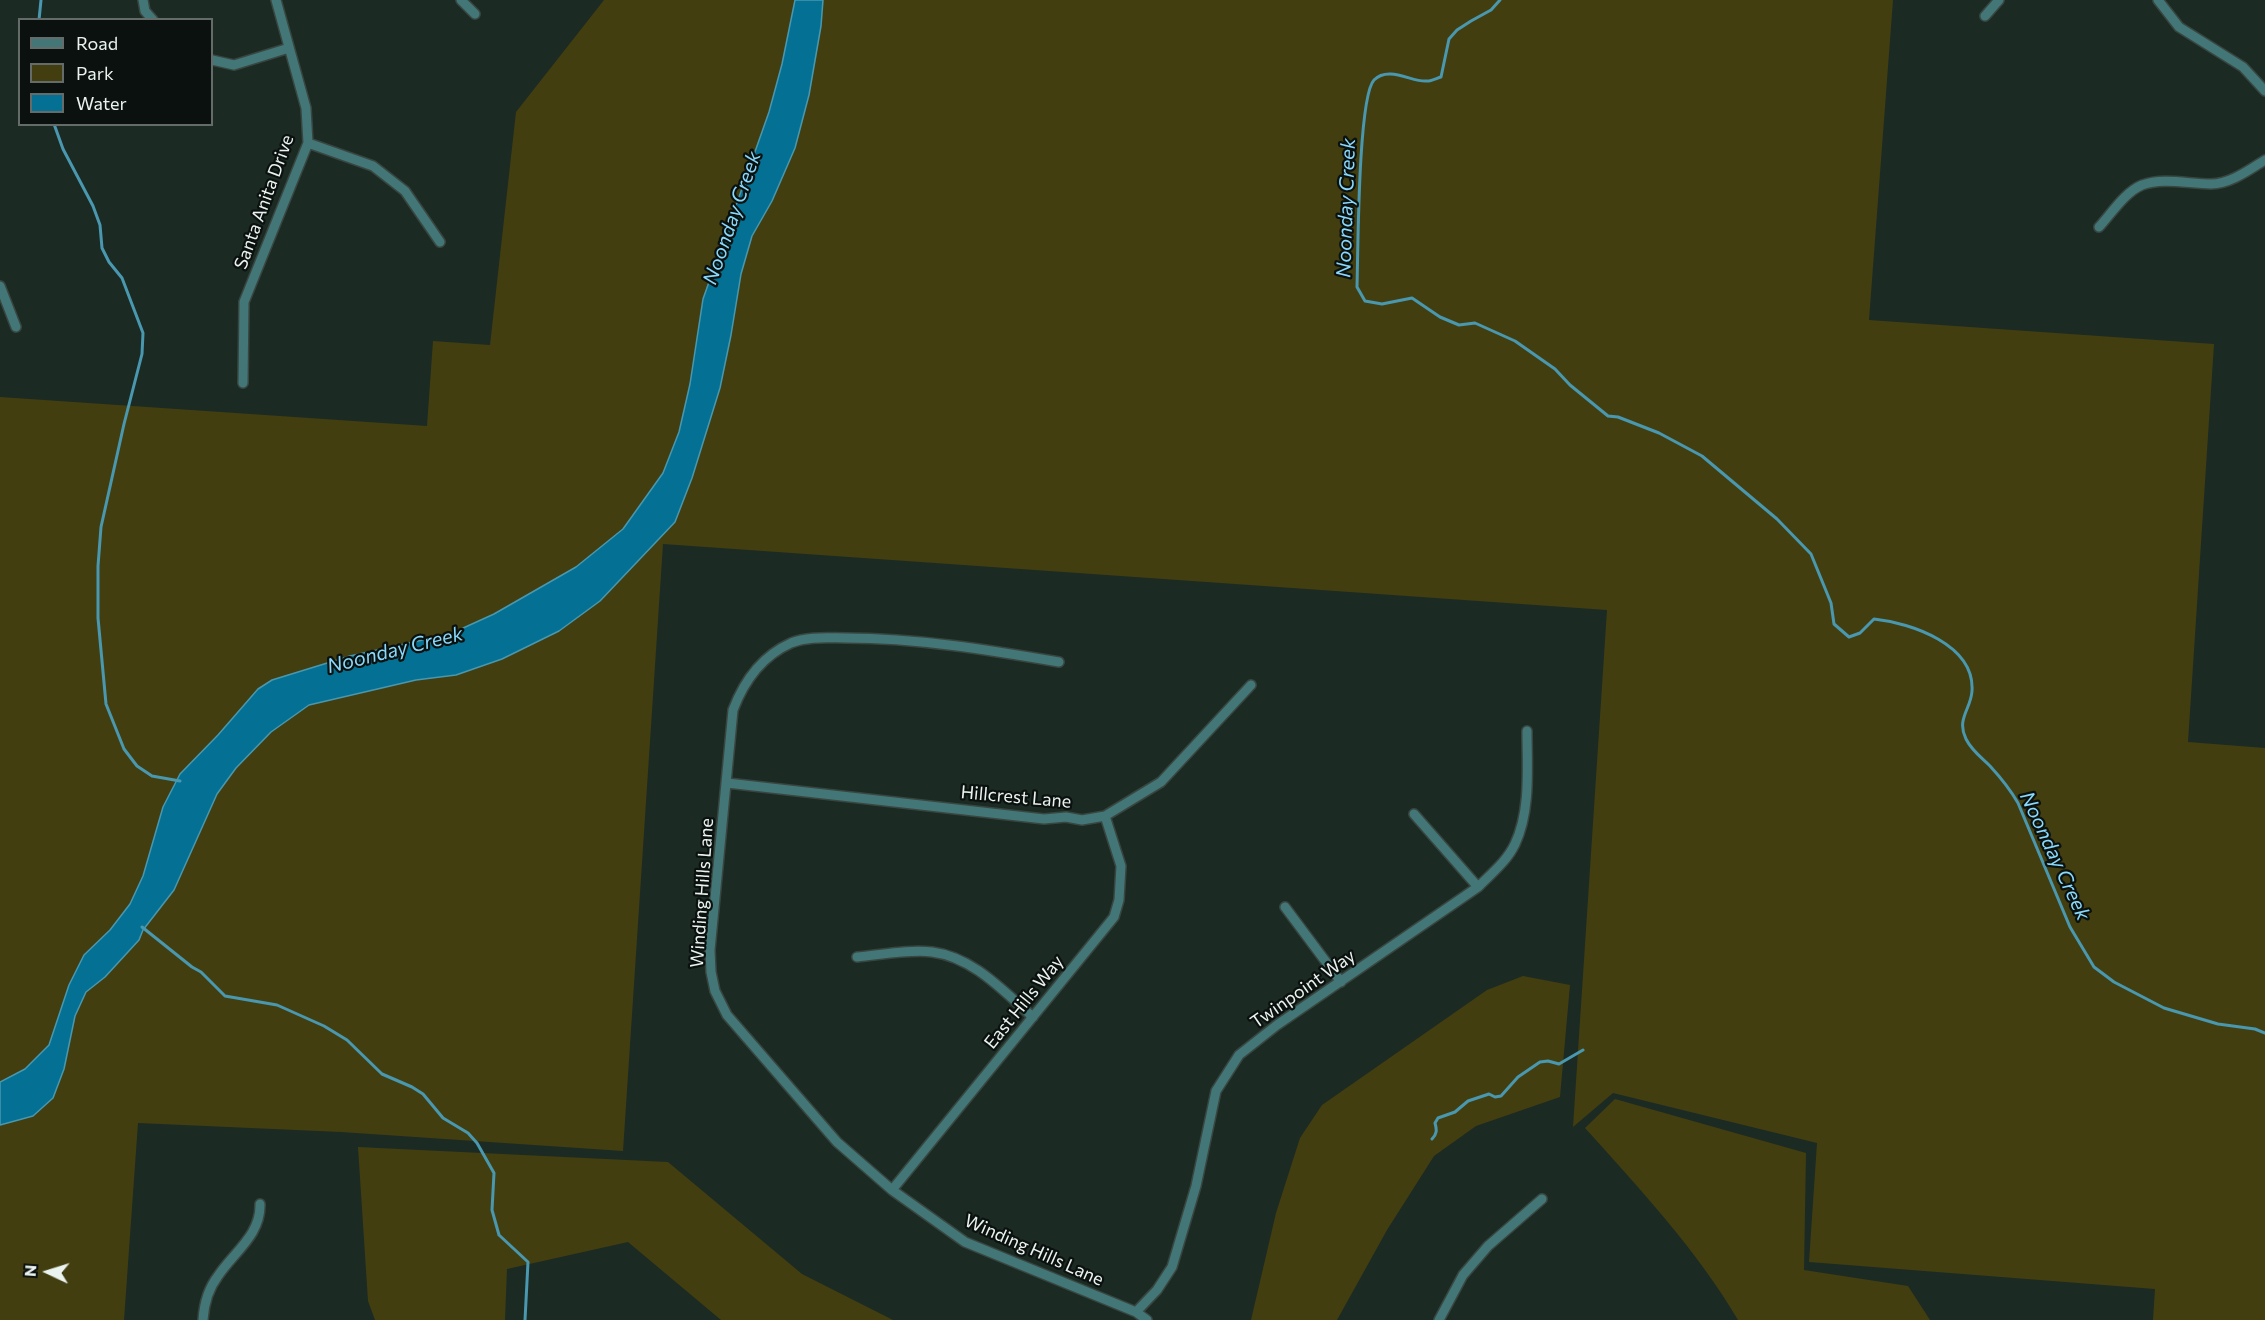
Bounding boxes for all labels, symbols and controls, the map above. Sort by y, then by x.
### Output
legend [18,18,213,126]
text: Road [76,32,118,54]
text: Park [76,62,114,84]
text: Water [76,92,127,114]
street label: Santa Anita Drive [230,132,298,272]
water label: Noonday Creek [1332,138,1360,278]
water label: Noonday Creek [698,148,766,288]
water label: Noonday Creek [324,621,466,679]
street label: Hillcrest Lane [960,781,1072,813]
water label: Noonday Creek [2015,788,2095,924]
street label: Winding Hills Lane [686,817,718,969]
street label: Twinpoint Way [1246,945,1360,1033]
street label: East Hills Way [980,951,1068,1053]
street label: Winding Hills Lane [961,1210,1107,1290]
north arrow [18,1242,78,1302]
text: N [20,1264,39,1277]

